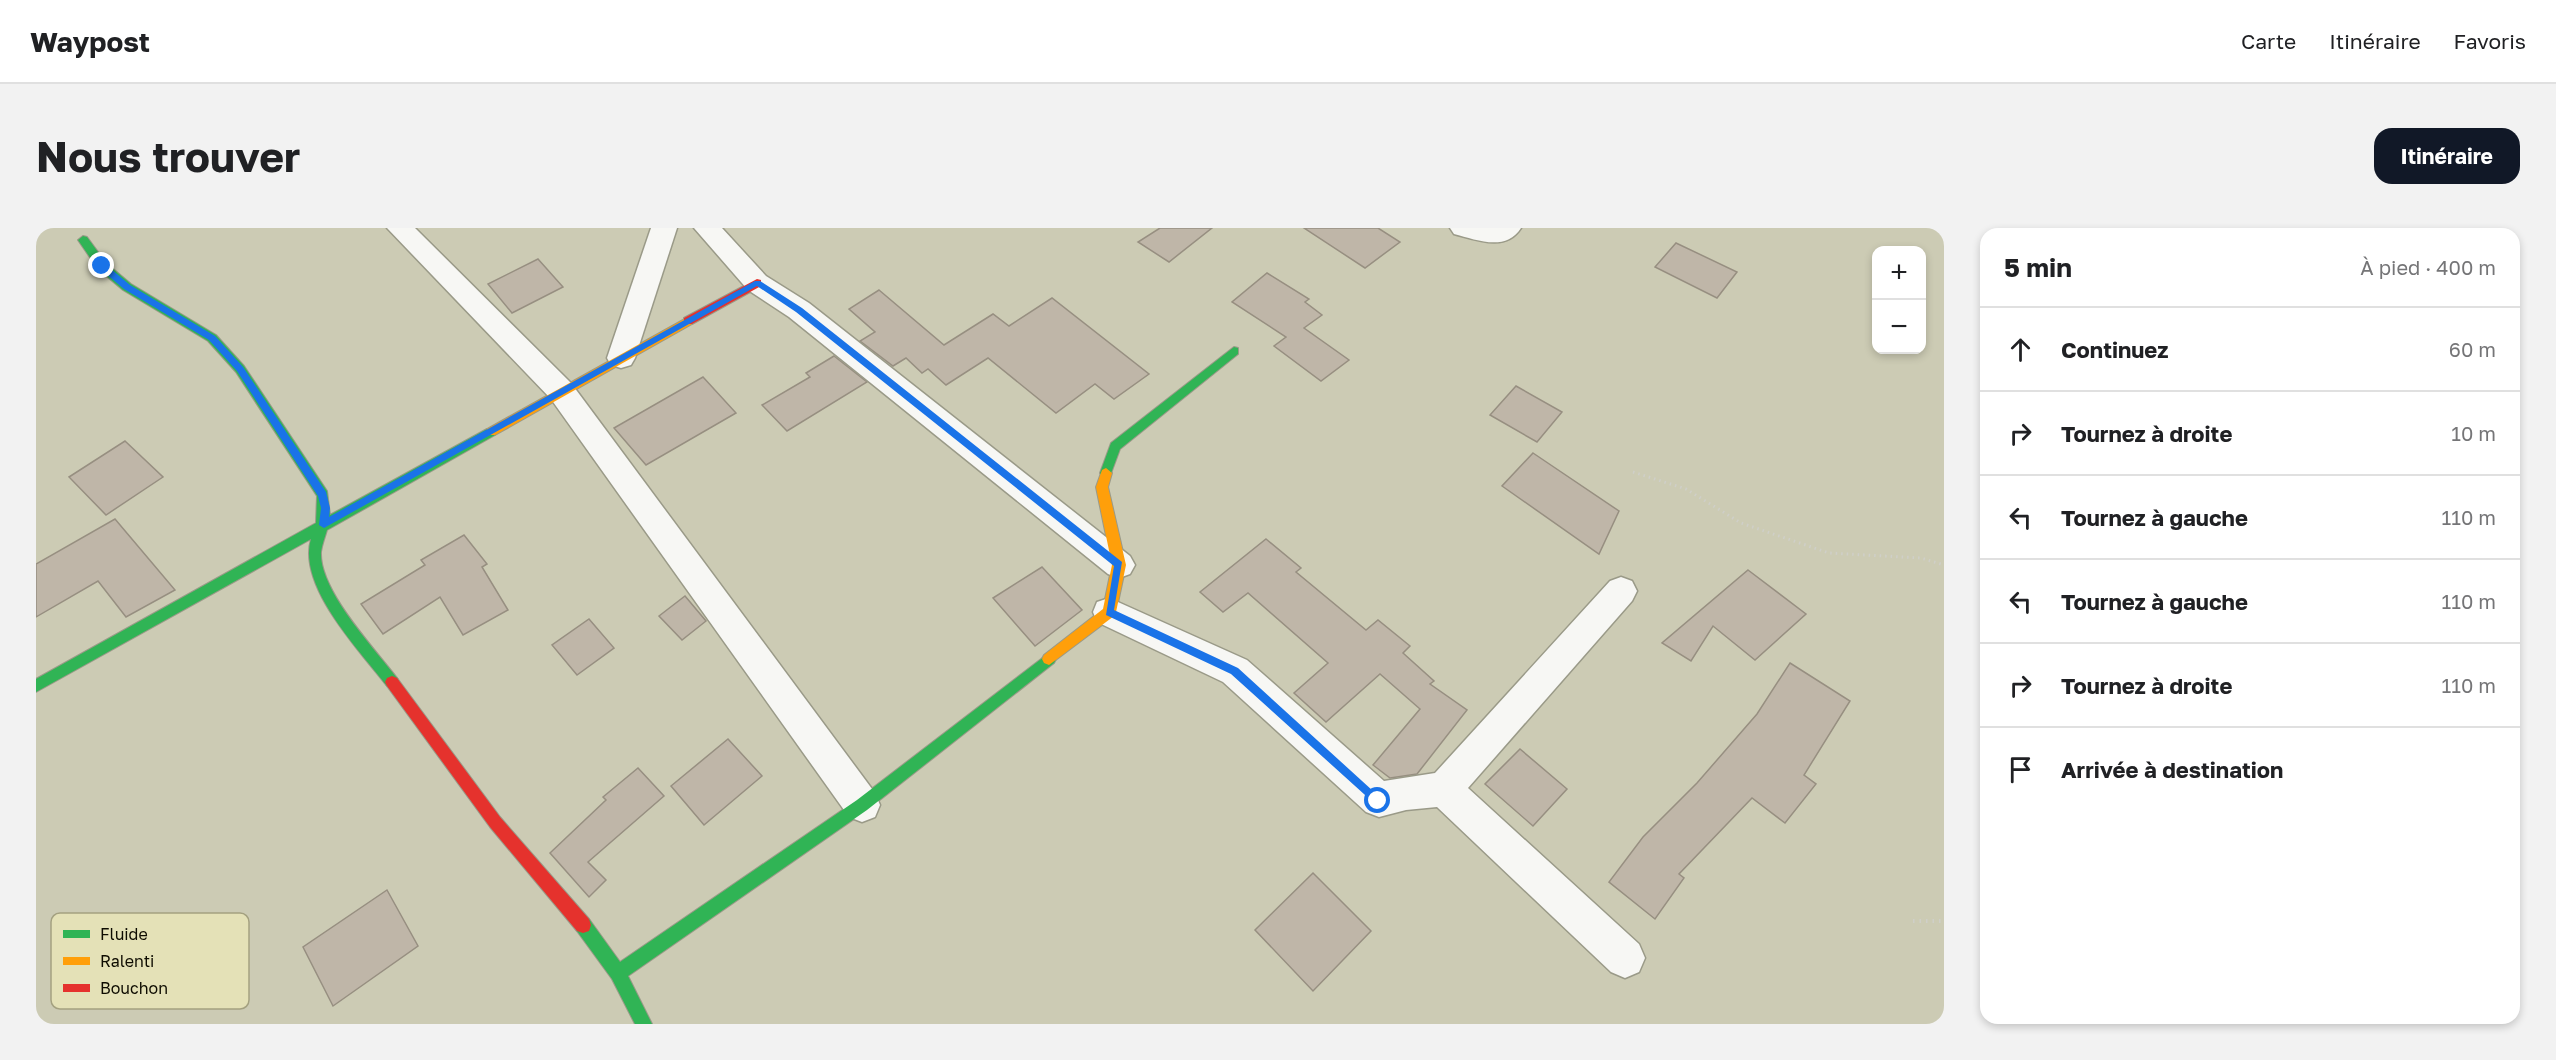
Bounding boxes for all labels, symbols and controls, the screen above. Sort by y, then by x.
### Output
text: Waypost [30,25,150,58]
text: Carte [2241,28,2296,54]
text: Itinéraire [2329,28,2421,54]
text: Favoris [2454,28,2526,54]
button: Itinéraire [2374,128,2520,184]
text: Nous trouver [36,131,300,181]
map controls [1872,246,1926,354]
button: + [1872,246,1926,300]
route end [88,252,114,278]
text: 5 min [2004,252,2072,283]
text: À pied · 400 m [2360,255,2496,279]
button: − [1872,300,1926,354]
icon: ahead [2004,333,2037,366]
text: Continuez [2061,336,2168,363]
text: 60 m [2449,337,2496,361]
icon: right [2004,417,2037,450]
text: Tournez à droite [2061,420,2232,447]
text: 10 m [2451,421,2496,445]
icon: left [2004,501,2037,534]
text: Tournez à gauche [2061,504,2248,531]
text: 110 m [2442,505,2496,529]
icon: left [2004,585,2037,618]
text: Tournez à gauche [2061,588,2248,615]
text: 110 m [2442,589,2496,613]
icon: right [2004,669,2037,702]
text: Tournez à droite [2061,672,2232,699]
text: 110 m [2442,673,2496,697]
icon: arrive [2004,753,2037,786]
text: Arrivée à destination [2061,756,2283,783]
route start [1364,787,1390,813]
legend [51,913,249,1009]
text: Fluide [100,924,148,944]
text: Ralenti [100,951,154,971]
text: Bouchon [100,978,168,998]

